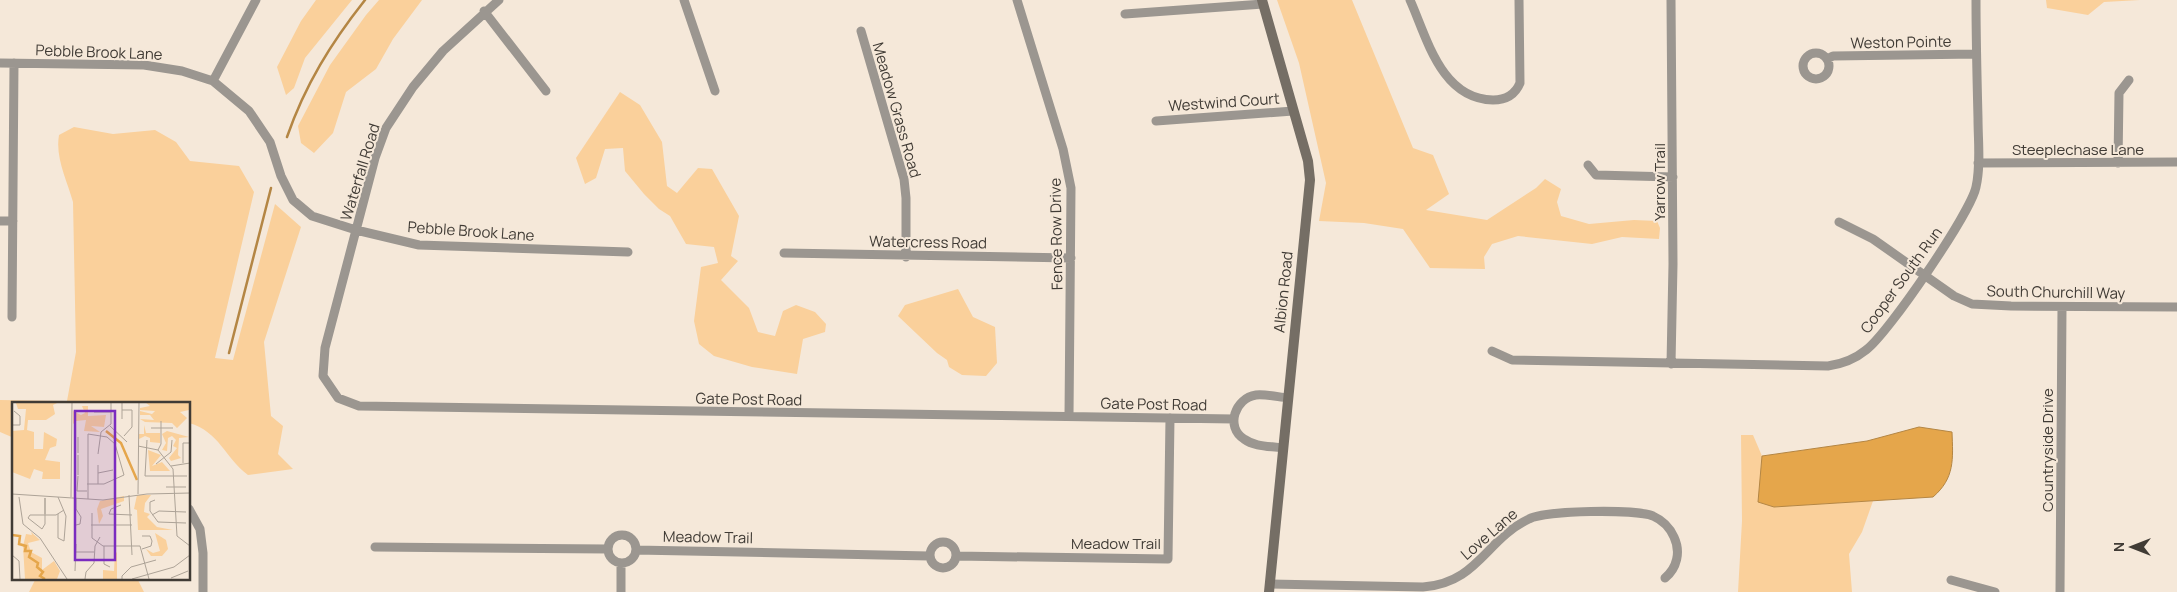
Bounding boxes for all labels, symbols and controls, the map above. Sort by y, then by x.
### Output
street label: Weston Pointe [1850,31,1952,53]
street label: Pebble Brook Lane [35,39,163,65]
street label: Meadow Grass Road [868,40,926,180]
street label: Westwind Court [1168,88,1280,116]
street label: Waterfall Road [335,121,385,223]
street label: Steeplechase Lane [2012,139,2144,160]
street label: Yarrow Trail [1649,143,1670,221]
street label: Fence Row Drive [1045,178,1067,290]
street label: Pebble Brook Lane [407,216,535,246]
street label: Cooper South Run [1855,222,1947,337]
street label: Watercress Road [869,230,987,254]
street label: Albion Road [1268,250,1298,334]
street label: South Churchill Way [1987,280,2126,304]
street label: Gate Post Road [696,388,802,410]
street label: Countryside Drive [2037,388,2058,512]
street label: Gate Post Road [1101,393,1207,415]
inset map [12,402,190,580]
street label: Love Lane [1456,503,1522,565]
north arrow [2107,522,2157,572]
street label: Meadow Trail [663,526,753,548]
street label: Meadow Trail [1071,533,1161,554]
text: N [2109,542,2128,552]

